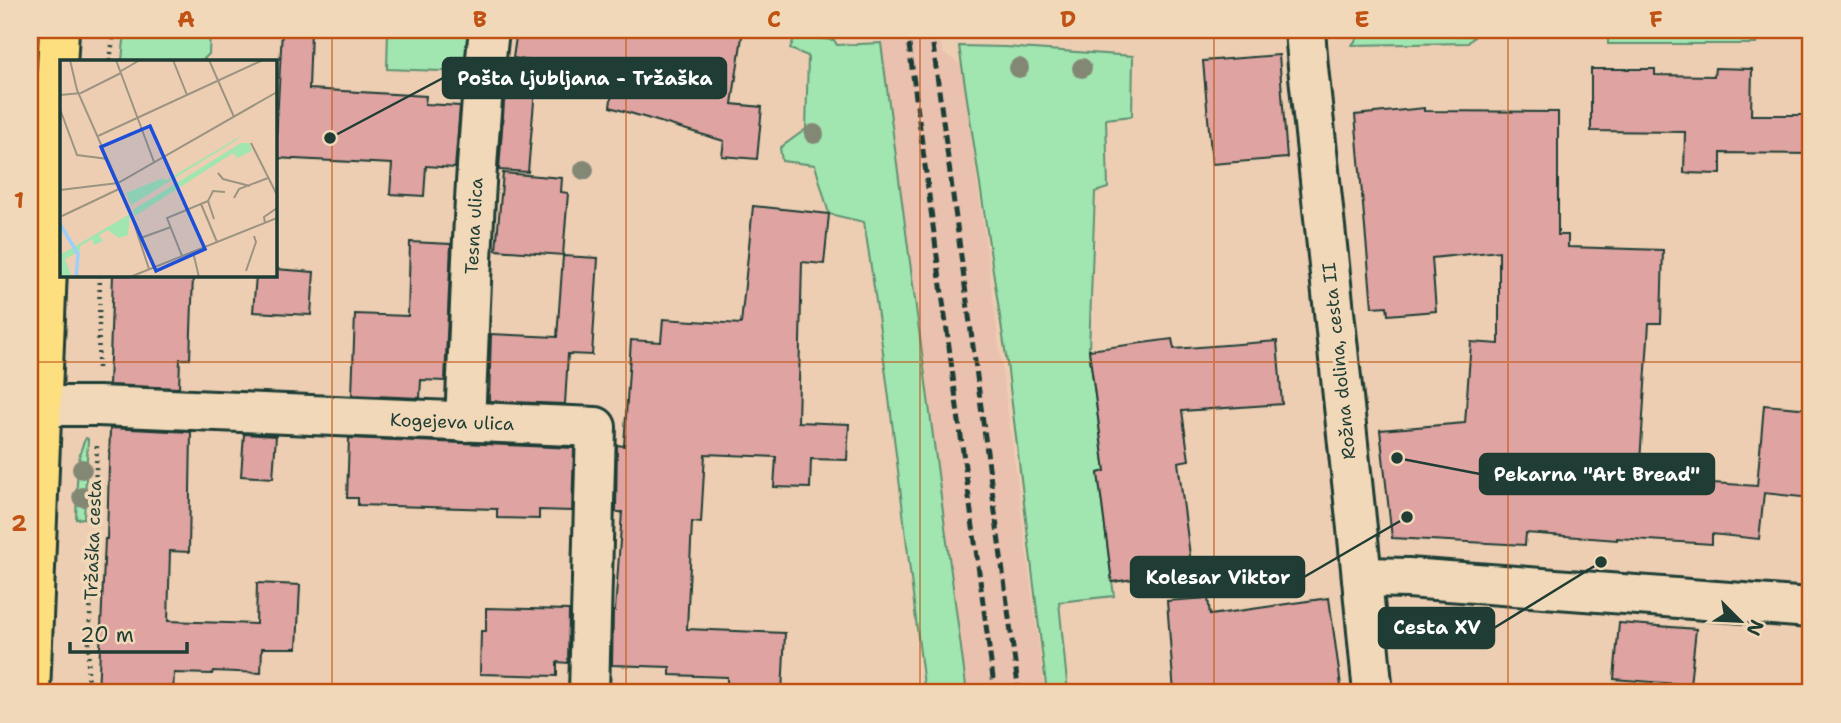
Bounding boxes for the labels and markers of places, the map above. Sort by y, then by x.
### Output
callout: Pošta Ljubljana - Tržaška [443,58,726,98]
callout: Pekarna "Art Bread" [1480,454,1714,494]
callout: Kolesar Viktor [1131,557,1304,597]
callout: Cesta XV [1379,608,1494,648]

